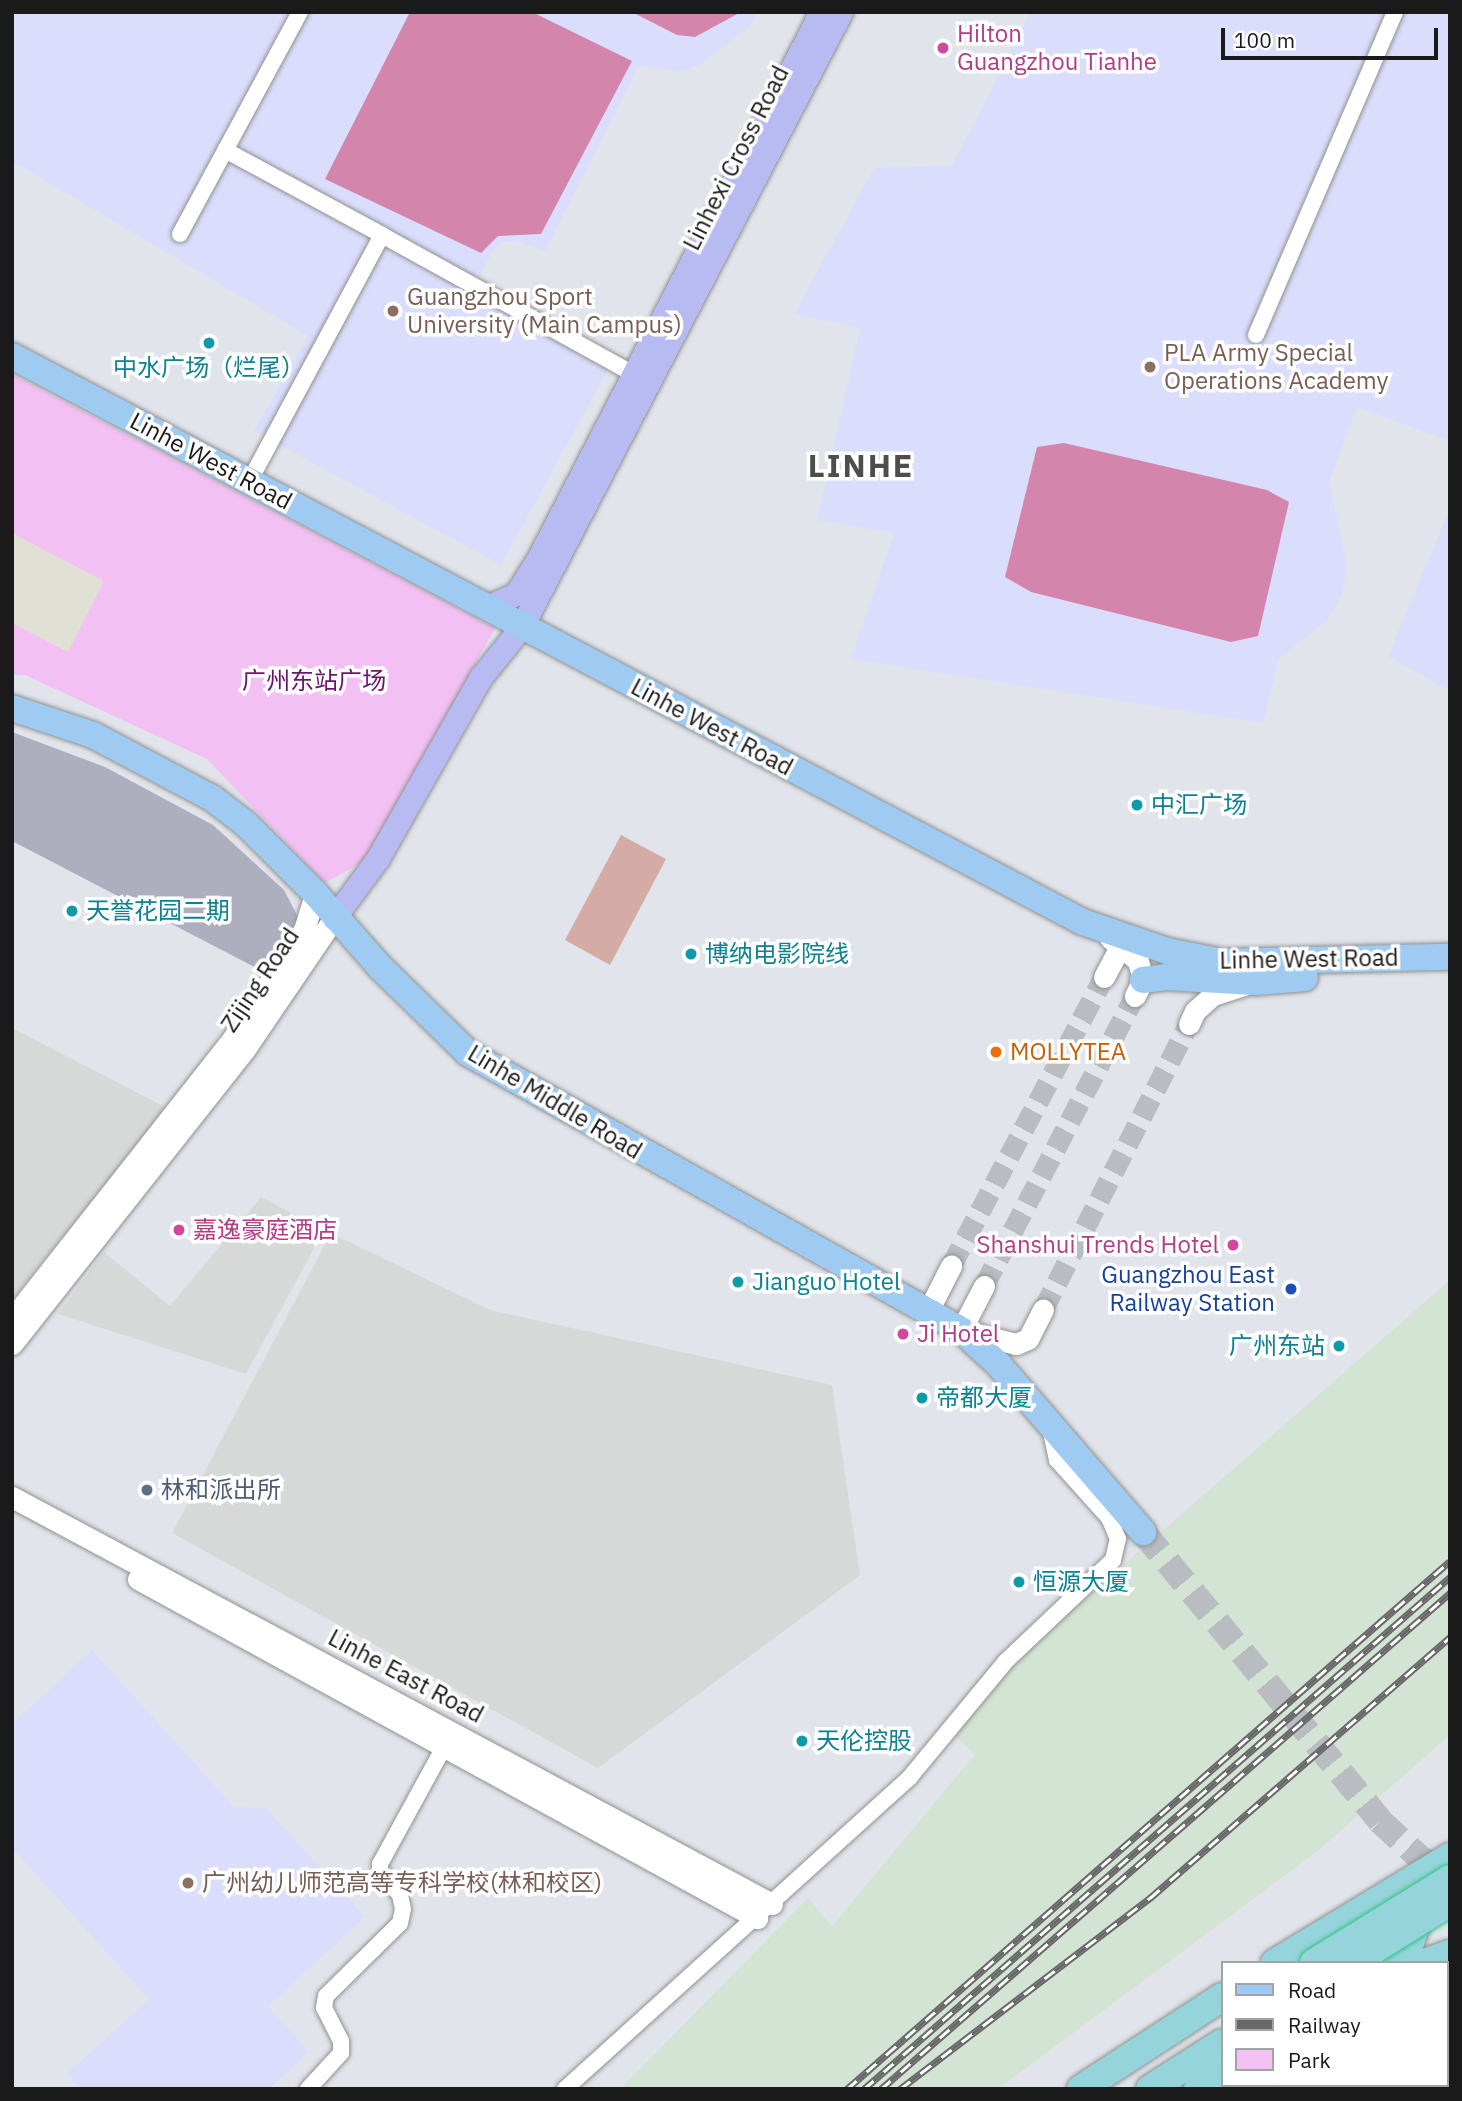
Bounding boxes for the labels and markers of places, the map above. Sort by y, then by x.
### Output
place label: Hilton Guangzhou Tianhe [957,20,1157,76]
marker: Hilton Guangzhou Tianhe [935,40,951,56]
place label: Guangzhou Sport University (Main Campus) [407,283,682,339]
marker: Guangzhou Sport University (Main Campus) [385,303,401,319]
marker: 中水广场（烂尾） [201,335,217,351]
place label: PLA Army Special Operations Academy [1164,339,1389,395]
place label: 中水广场（烂尾） [113,354,305,382]
marker: PLA Army Special Operations Academy [1142,359,1158,375]
place label: 中汇广场 [1151,791,1247,819]
marker: 中汇广场 [1129,797,1145,813]
place label: 天誉花园二期 [86,897,230,925]
marker: 天誉花园二期 [64,903,80,919]
place label: 博纳电影院线 [705,940,849,968]
marker: 博纳电影院线 [683,946,699,962]
place label: MOLLYTEA [1010,1038,1126,1066]
marker: MOLLYTEA [988,1044,1004,1060]
place label: 嘉逸豪庭酒店 [193,1216,337,1244]
marker: 嘉逸豪庭酒店 [171,1222,187,1238]
place label: Shanshui Trends Hotel [977,1231,1219,1259]
marker: Shanshui Trends Hotel [1225,1237,1241,1253]
place label: Guangzhou East Railway Station [1101,1261,1275,1317]
place label: Jianguo Hotel [752,1268,900,1296]
marker: Jianguo Hotel [730,1274,746,1290]
marker: Guangzhou East Railway Station [1281,1279,1301,1299]
place label: Ji Hotel [917,1320,999,1348]
marker: Ji Hotel [895,1326,911,1342]
place label: 广州东站 [1229,1332,1325,1360]
marker: 广州东站 [1331,1338,1347,1354]
place label: 帝都大厦 [936,1384,1032,1412]
marker: 帝都大厦 [914,1390,930,1406]
place label: 林和派出所 [161,1476,281,1504]
marker: 林和派出所 [139,1482,155,1498]
place label: 恒源大厦 [1033,1568,1129,1596]
marker: 恒源大厦 [1011,1574,1027,1590]
place label: 天伦控股 [816,1727,912,1755]
marker: 天伦控股 [794,1733,810,1749]
place label: 广州幼儿师范高等专科学校(林和校区) [202,1869,602,1897]
marker: 广州幼儿师范高等专科学校(林和校区) [180,1875,196,1891]

